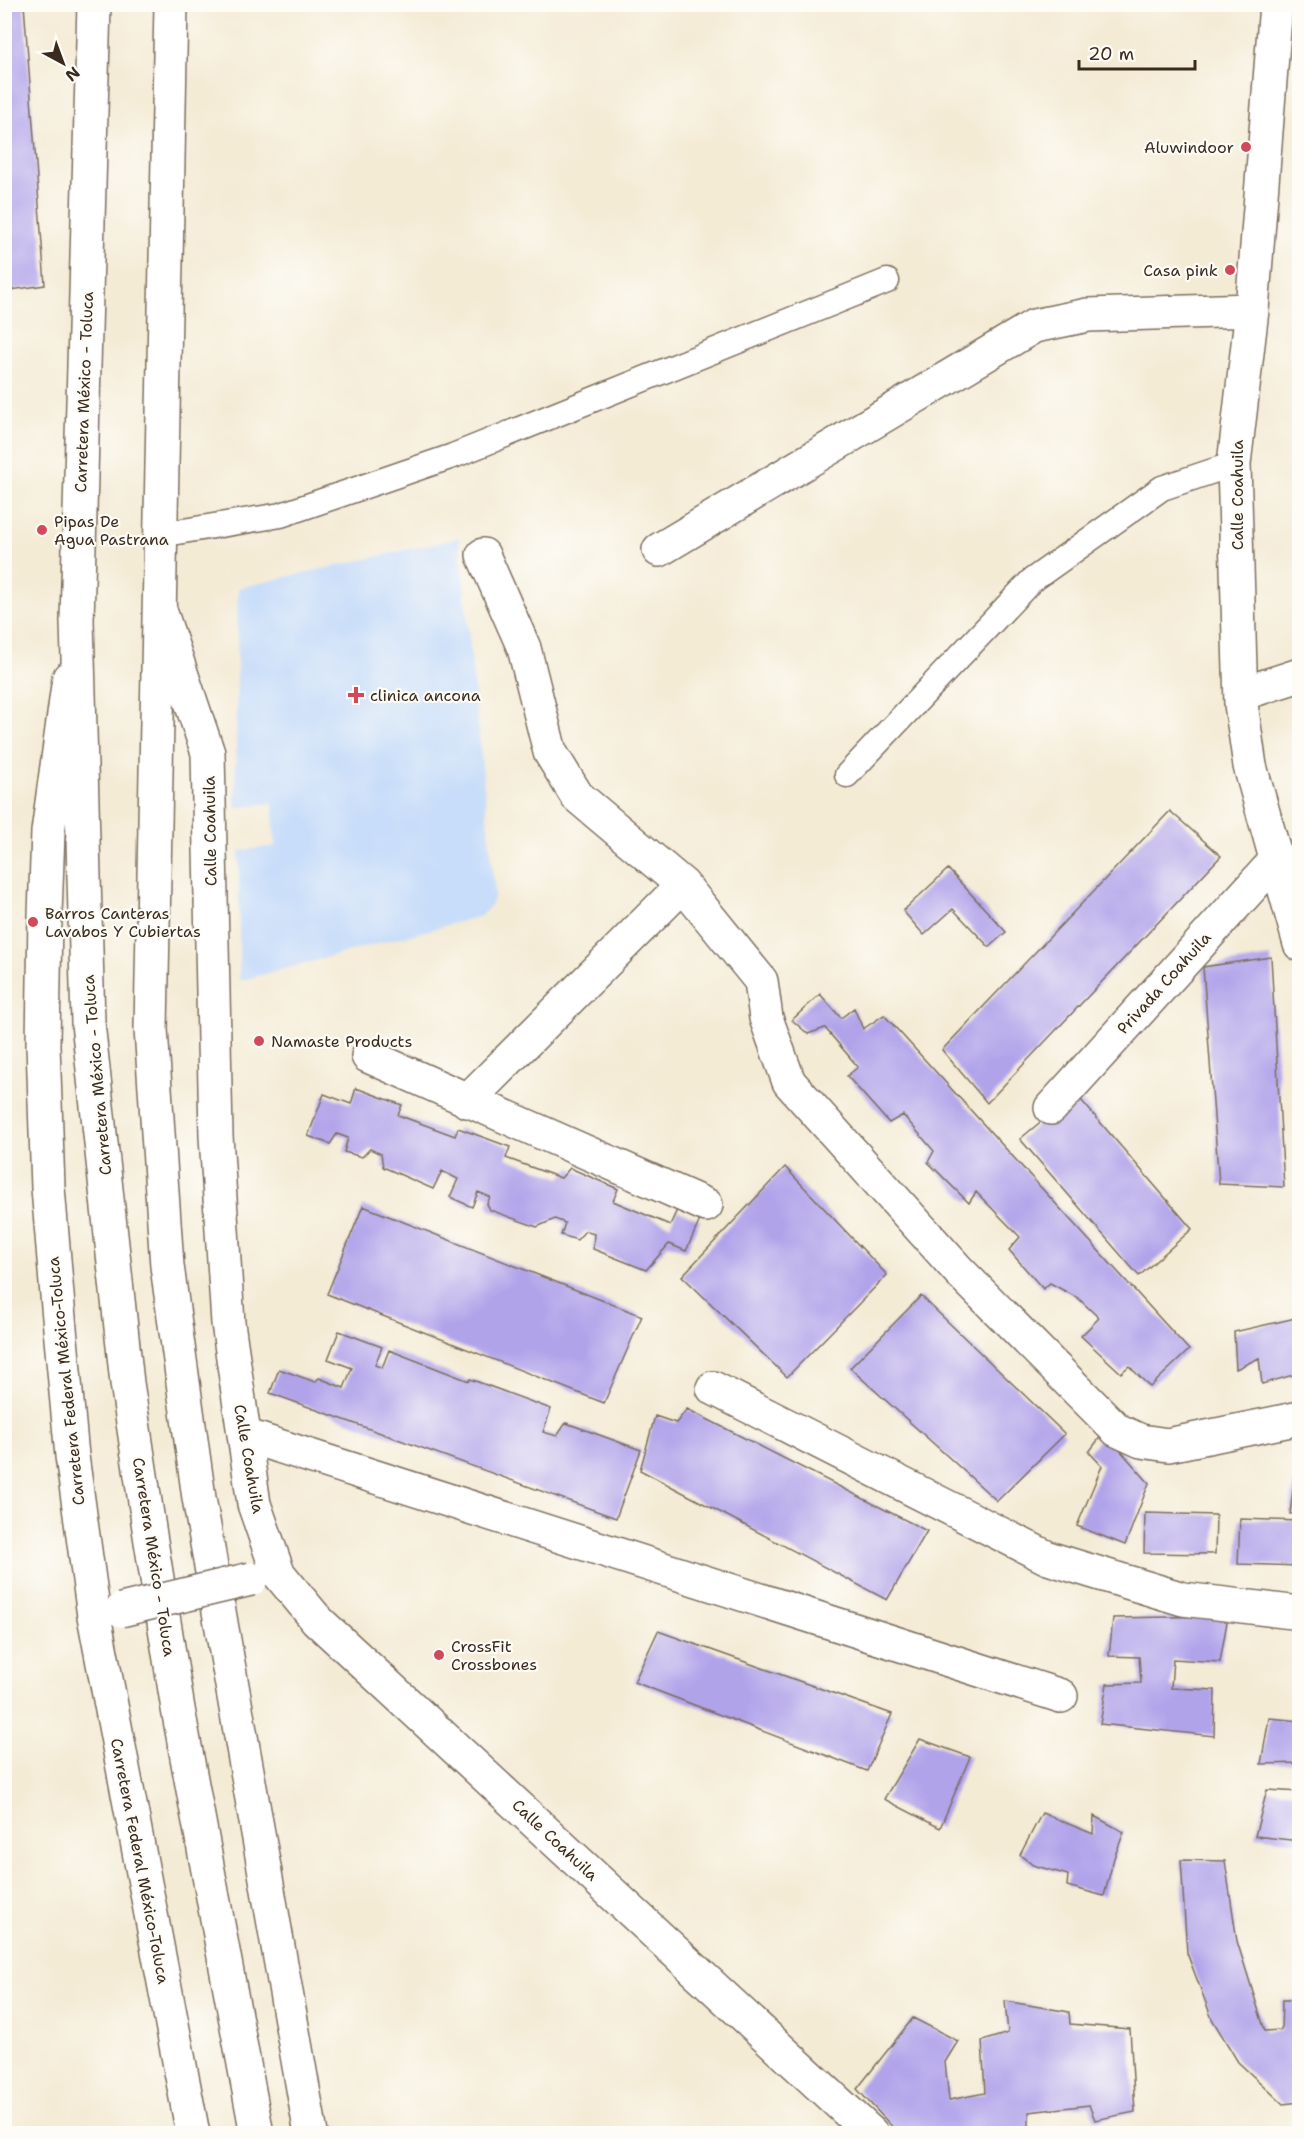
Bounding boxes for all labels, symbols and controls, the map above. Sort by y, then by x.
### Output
north arrow [33,33,93,93]
scale bar [1079,33,1194,71]
text: 20 m [1088,42,1134,66]
text: N [61,62,84,86]
place label: Aluwindoor [1144,137,1234,158]
marker: Aluwindoor [1239,140,1253,154]
place label: Casa pink [1143,260,1218,281]
marker: Casa pink [1223,263,1237,277]
street label: Carretera México - Toluca [70,291,98,493]
street label: Calle Coahuila [1227,440,1248,550]
place label: Pipas De Agua Pastrana [54,511,169,550]
marker: Pipas De Agua Pastrana [35,523,49,537]
place label: clinica ancona [370,685,481,706]
marker: clinica ancona [347,686,365,704]
street label: Calle Coahuila [199,776,221,886]
place label: Barros Canteras Lavabos Y Cubiertas [45,903,201,942]
marker: Barros Canteras Lavabos Y Cubiertas [26,915,40,929]
street label: Privada Coahuila [1112,927,1216,1039]
street label: Carretera México - Toluca [78,974,116,1176]
place label: Namaste Products [271,1031,412,1052]
marker: Namaste Products [252,1034,266,1048]
street label: Carretera Federal México-Toluca [42,1256,90,1506]
street label: Calle Coahuila [229,1403,269,1515]
street label: Carretera México - Toluca [128,1456,180,1658]
place label: CrossFit Crossbones [451,1636,537,1675]
marker: CrossFit Crossbones [432,1648,446,1662]
street label: Carretera Federal México-Toluca [106,1736,174,1986]
street label: Calle Coahuila [507,1795,603,1885]

